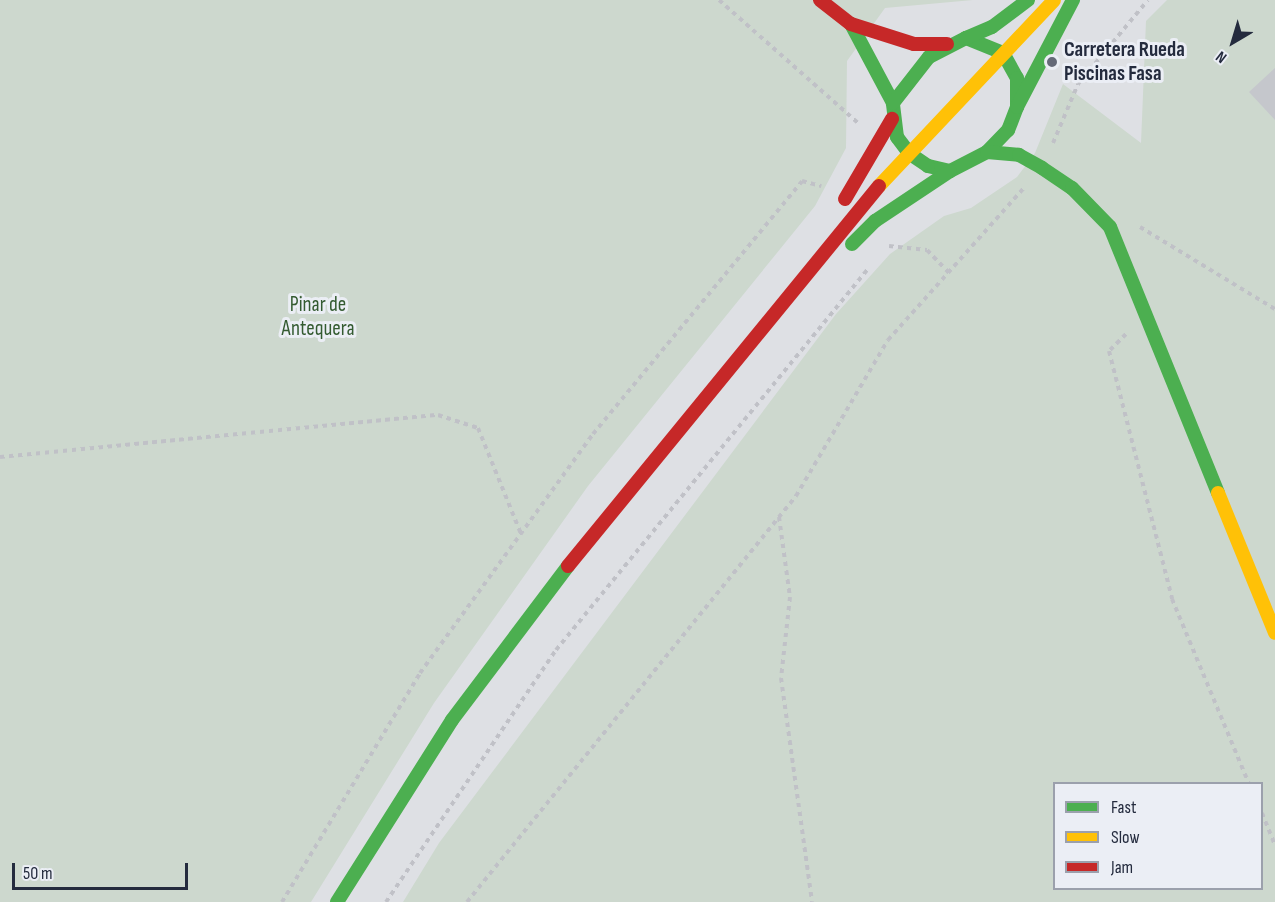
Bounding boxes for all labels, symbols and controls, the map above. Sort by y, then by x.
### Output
north arrow [1203,12,1263,72]
place label: Carretera Rueda Piscinas Fasa [1064,37,1185,87]
text: N [1212,46,1231,67]
marker: Carretera Rueda Piscinas Fasa [1045,55,1059,69]
park label: Pinar de Antequera [282,292,354,342]
legend [1053,782,1263,890]
text: Fast [1111,797,1136,818]
text: Slow [1111,827,1140,848]
scale bar [15,851,190,889]
text: Jam [1111,857,1133,878]
text: 50 m [23,863,53,884]

